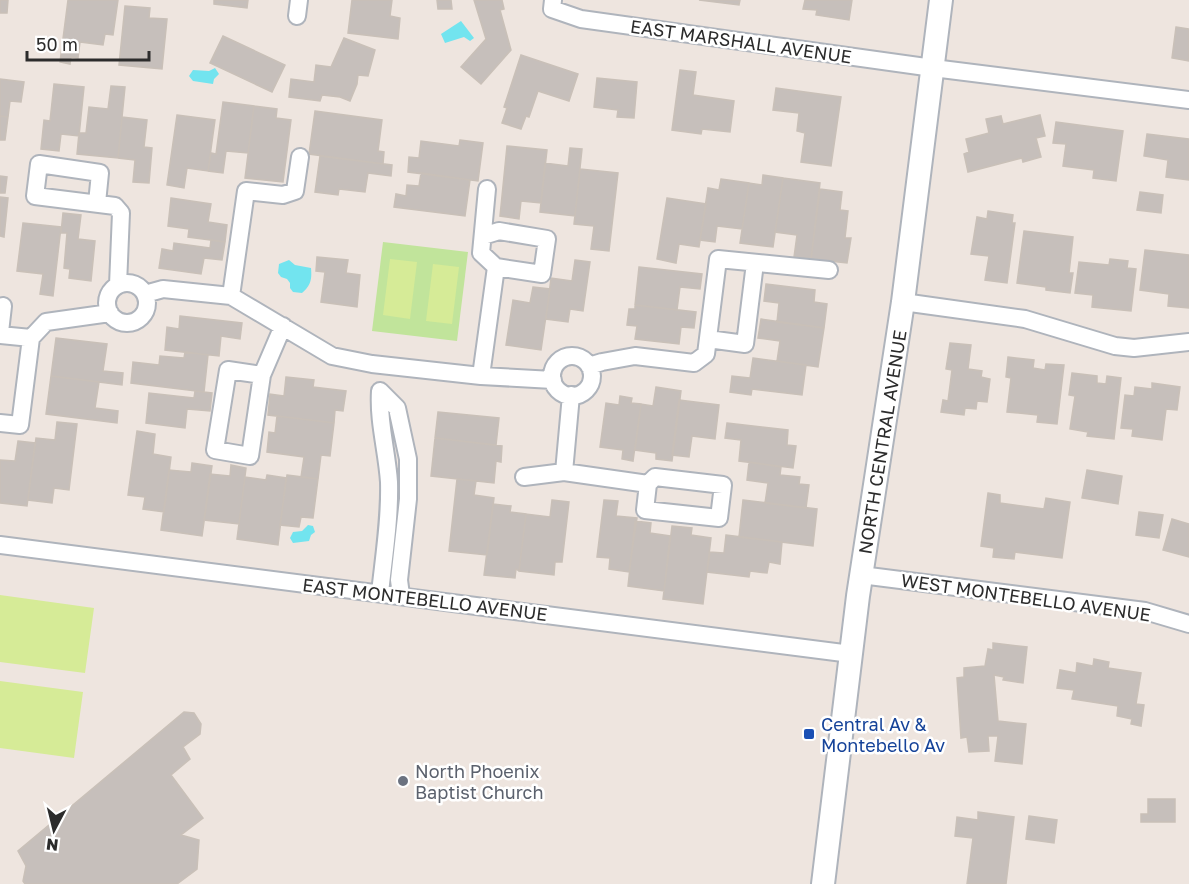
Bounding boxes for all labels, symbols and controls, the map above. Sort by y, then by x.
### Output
street label: EAST MARSHALL AVENUE [629,15,853,67]
scale bar [27,24,148,62]
text: 50 m [36,33,78,55]
street label: NORTH CENTRAL AVENUE [853,328,911,556]
street label: WEST MONTEBELLO AVENUE [900,569,1152,625]
street label: EAST MONTEBELLO AVENUE [301,573,549,625]
place label: Central Av & Montebello Av [821,713,945,756]
marker: Central Av & Montebello Av [802,727,816,741]
place label: North Phoenix Baptist Church [415,760,543,803]
marker: North Phoenix Baptist Church [396,774,410,788]
north arrow [24,800,84,860]
text: N [45,834,59,856]

